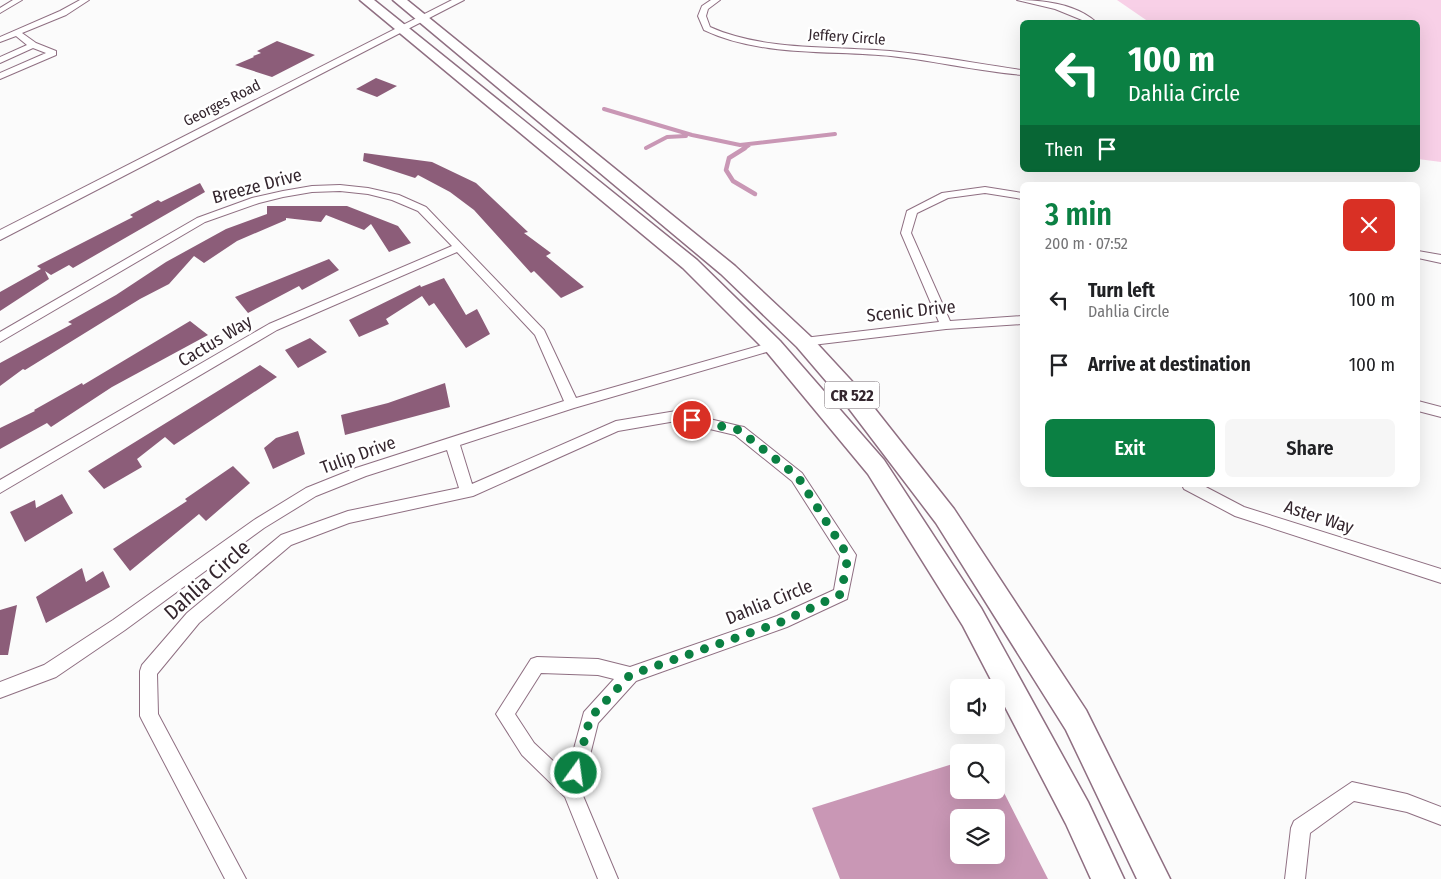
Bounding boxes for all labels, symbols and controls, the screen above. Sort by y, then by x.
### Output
street label: Jeffery Circle [808,25,886,49]
text: 100 m [1128,38,1215,80]
icon: left [1045,40,1110,105]
street label: Georges Road [180,76,264,130]
text: Dahlia Circle [1128,80,1240,107]
icon: arrive [1093,135,1121,163]
text: Then [1045,138,1083,161]
street label: Breeze Drive [210,164,304,208]
text: 3 min [1045,197,1112,233]
button: close [1343,199,1395,251]
text: 200 m · 07:52 [1045,234,1128,253]
text: Turn left [1088,279,1155,302]
icon: left [1045,286,1073,314]
text: 100 m [1349,288,1395,311]
street label: Scenic Drive [865,295,957,327]
text: Dahlia Circle [1088,302,1169,321]
street label: Cactus Way [174,310,256,372]
icon: arrive [1045,351,1073,379]
text: Arrive at destination [1088,353,1251,376]
text: 100 m [1349,353,1395,376]
road number: CR 522 [824,382,880,408]
pin [671,399,713,441]
icon: arrive [678,406,706,434]
button: Exit [1045,419,1215,477]
button: Share [1225,419,1395,477]
street label: Tulip Drive [317,431,399,479]
street label: Aster Way [1282,495,1356,539]
street label: Dahlia Circle [159,535,255,625]
street label: Dahlia Circle [722,575,816,629]
map controls [950,679,1005,864]
button: sound [950,679,1005,734]
button: search [950,744,1005,799]
position arrow [549,746,601,798]
button: layers [950,809,1005,864]

